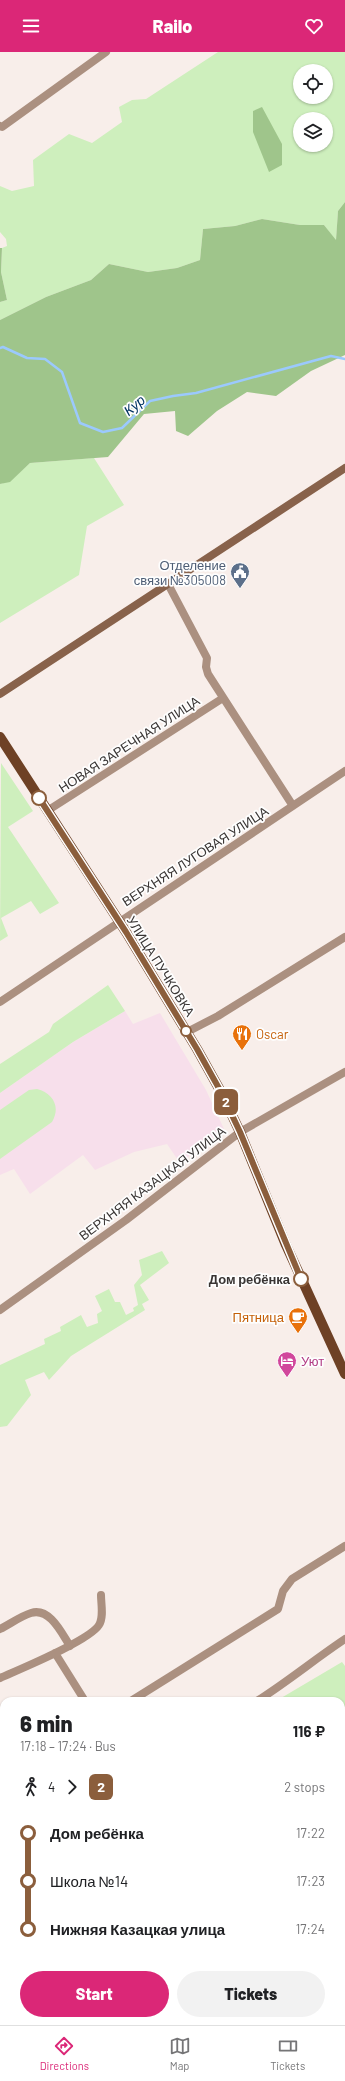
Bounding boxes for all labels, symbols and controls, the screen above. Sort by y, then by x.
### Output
icon: menu [20,15,42,37]
text: Railo [153,15,192,37]
icon: heart [303,15,325,37]
map controls [293,64,333,152]
button: locate [293,64,333,104]
button: layers [293,112,333,152]
water label: Кур [120,391,148,419]
place label: Отделение связи №305008 [134,557,226,588]
public building icon: Отделение связи №305008 [229,561,251,589]
street label: НОВАЯ ЗАРЕЧНАЯ УЛИЦА [55,692,203,796]
unlabelled marker [31,790,47,806]
street label: ВЕРХНЯЯ ЛУГОВАЯ УЛИЦА [119,803,271,909]
street label: УЛИЦА ПУЧКОВКА [124,913,199,1019]
restaurant icon: Oscar [231,1023,253,1051]
unlabelled marker [180,1025,192,1037]
place label: Oscar [256,1026,289,1042]
line badge: 2 [213,1089,239,1115]
text: 2 [222,1093,230,1110]
street label: ВЕРХНЯЯ КАЗАЦКАЯ УЛИЦА [76,1122,229,1243]
place label: Дом ребёнка [209,1271,291,1287]
marker: Дом ребёнка [293,1271,309,1287]
cafe icon: Пятница [287,1306,309,1334]
place label: Пятница [233,1309,285,1325]
hotel icon: Уют [276,1350,298,1378]
place label: Уют [301,1353,324,1369]
text: 6 min [20,1710,73,1736]
text: 116 ₽ [293,1722,325,1740]
text: 17:18 – 17:24 · Bus [20,1738,116,1754]
icon: walk [20,1776,42,1798]
icon: forward [61,1776,83,1798]
text: 2 [97,1778,105,1795]
text: 4 [48,1779,55,1795]
text: 2 stops [284,1779,325,1795]
text: Дом ребёнка [50,1824,144,1842]
text: 17:22 [296,1825,325,1841]
text: Школа №14 [50,1872,128,1890]
text: 17:23 [296,1873,325,1889]
text: Нижняя Казацкая улица [50,1920,225,1938]
text: 17:24 [296,1921,325,1937]
button: Start [20,1971,169,2017]
button: Tickets [177,1971,325,2017]
tab: Directions [40,2035,89,2072]
tab: Map [169,2035,191,2072]
tab: Tickets [270,2035,305,2072]

